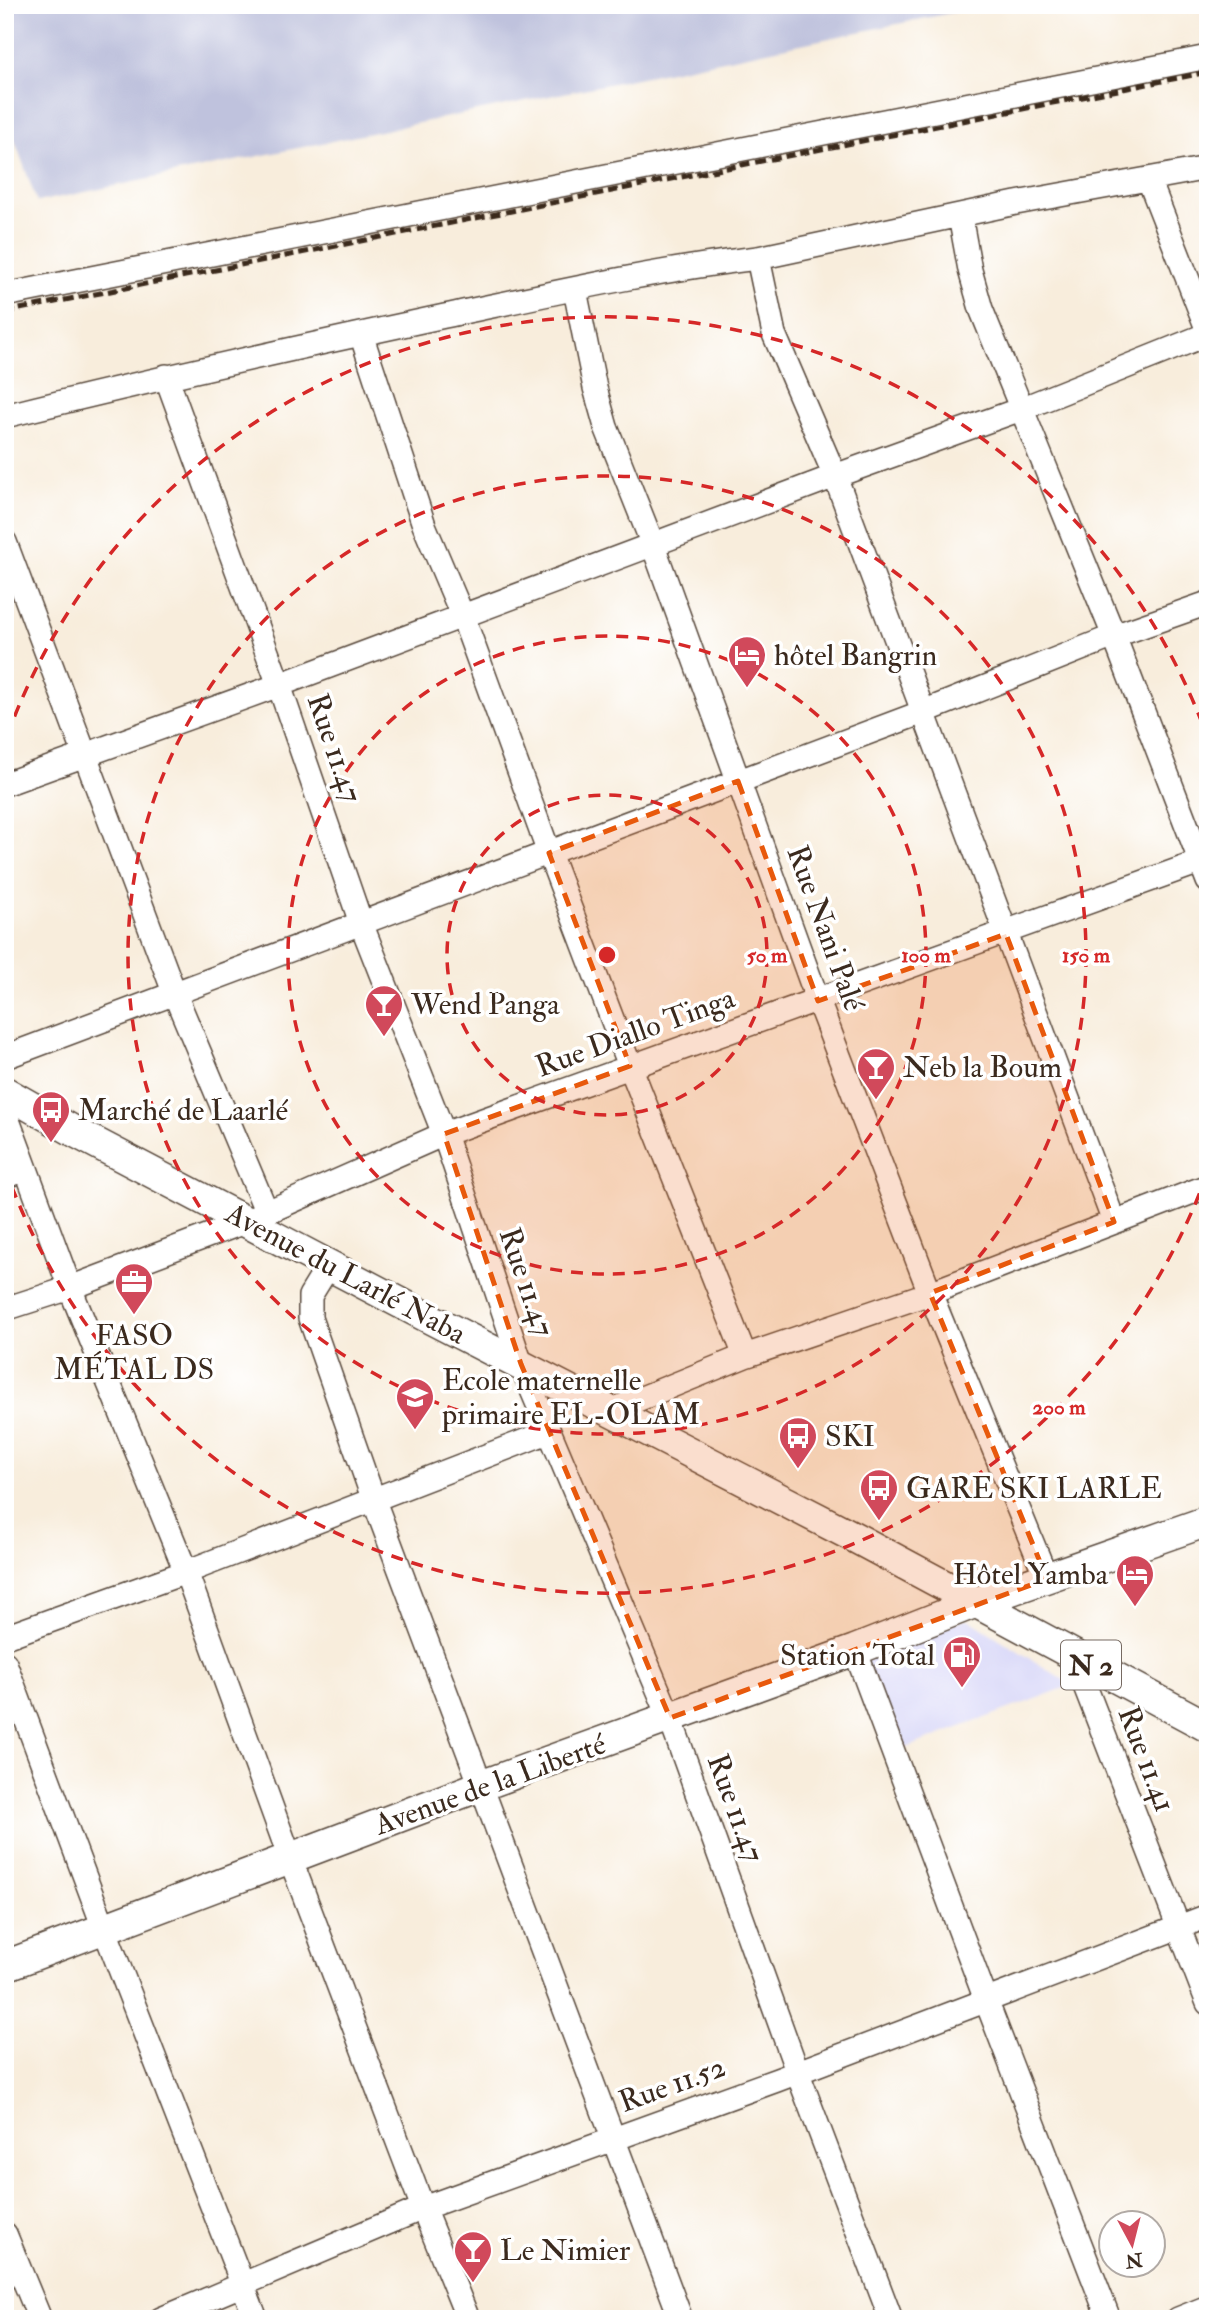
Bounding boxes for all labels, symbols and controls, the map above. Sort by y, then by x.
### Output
hotel icon: hôtel Bangrin [726,634,768,689]
place label: hôtel Bangrin [774,637,937,674]
street label: Rue 11.47 [299,689,370,808]
street label: Rue Nani Palé [779,841,873,1016]
text: 50 m [747,942,788,969]
text: 100 m [901,942,952,969]
text: 150 m [1062,942,1111,969]
centre of rings [595,943,619,967]
street label: Rue Diallo Tinga [531,979,740,1086]
bar icon: Wend Panga [363,983,405,1038]
place label: Wend Panga [410,986,560,1023]
bar icon: Neb la Boum [855,1046,897,1101]
place label: Neb la Boum [903,1049,1062,1086]
bus stop icon: Marché de Laarlé [30,1089,72,1144]
place label: Marché de Laarlé [78,1092,289,1129]
street label: Avenue du Larlé Naba [218,1194,473,1353]
street label: Rue 11.47 [491,1223,562,1342]
office icon: FASO MÉTAL DS [113,1261,155,1316]
place label: FASO MÉTAL DS [54,1317,214,1388]
place label: Ecole maternelle primaire EL-OLAM [441,1362,700,1433]
school or university icon: Ecole maternelle primaire EL-OLAM [394,1376,436,1431]
text: 200 m [1033,1394,1086,1421]
bus stop icon: SKI [777,1415,819,1470]
place label: SKI [825,1418,875,1455]
bus stop icon: GARE SKI LARLE [858,1467,900,1522]
place label: GARE SKI LARLE [906,1470,1162,1507]
hotel icon: Hôtel Yamba [1114,1553,1156,1608]
place label: Hôtel Yamba [953,1556,1109,1593]
fuel station icon: Station Total [941,1634,983,1689]
place label: Station Total [780,1637,935,1674]
road number: N 2 [1061,1640,1121,1690]
street label: Rue 11.41 [1110,1701,1184,1817]
street label: Avenue de la Liberté [369,1725,611,1844]
street label: Rue 11.47 [699,1749,772,1868]
street label: Rue 11.52 [614,2048,730,2121]
north arrow [1098,2208,1168,2278]
bar icon: Le Nimier [452,2229,494,2284]
place label: Le Nimier [500,2232,630,2269]
text: N [1123,2247,1145,2273]

